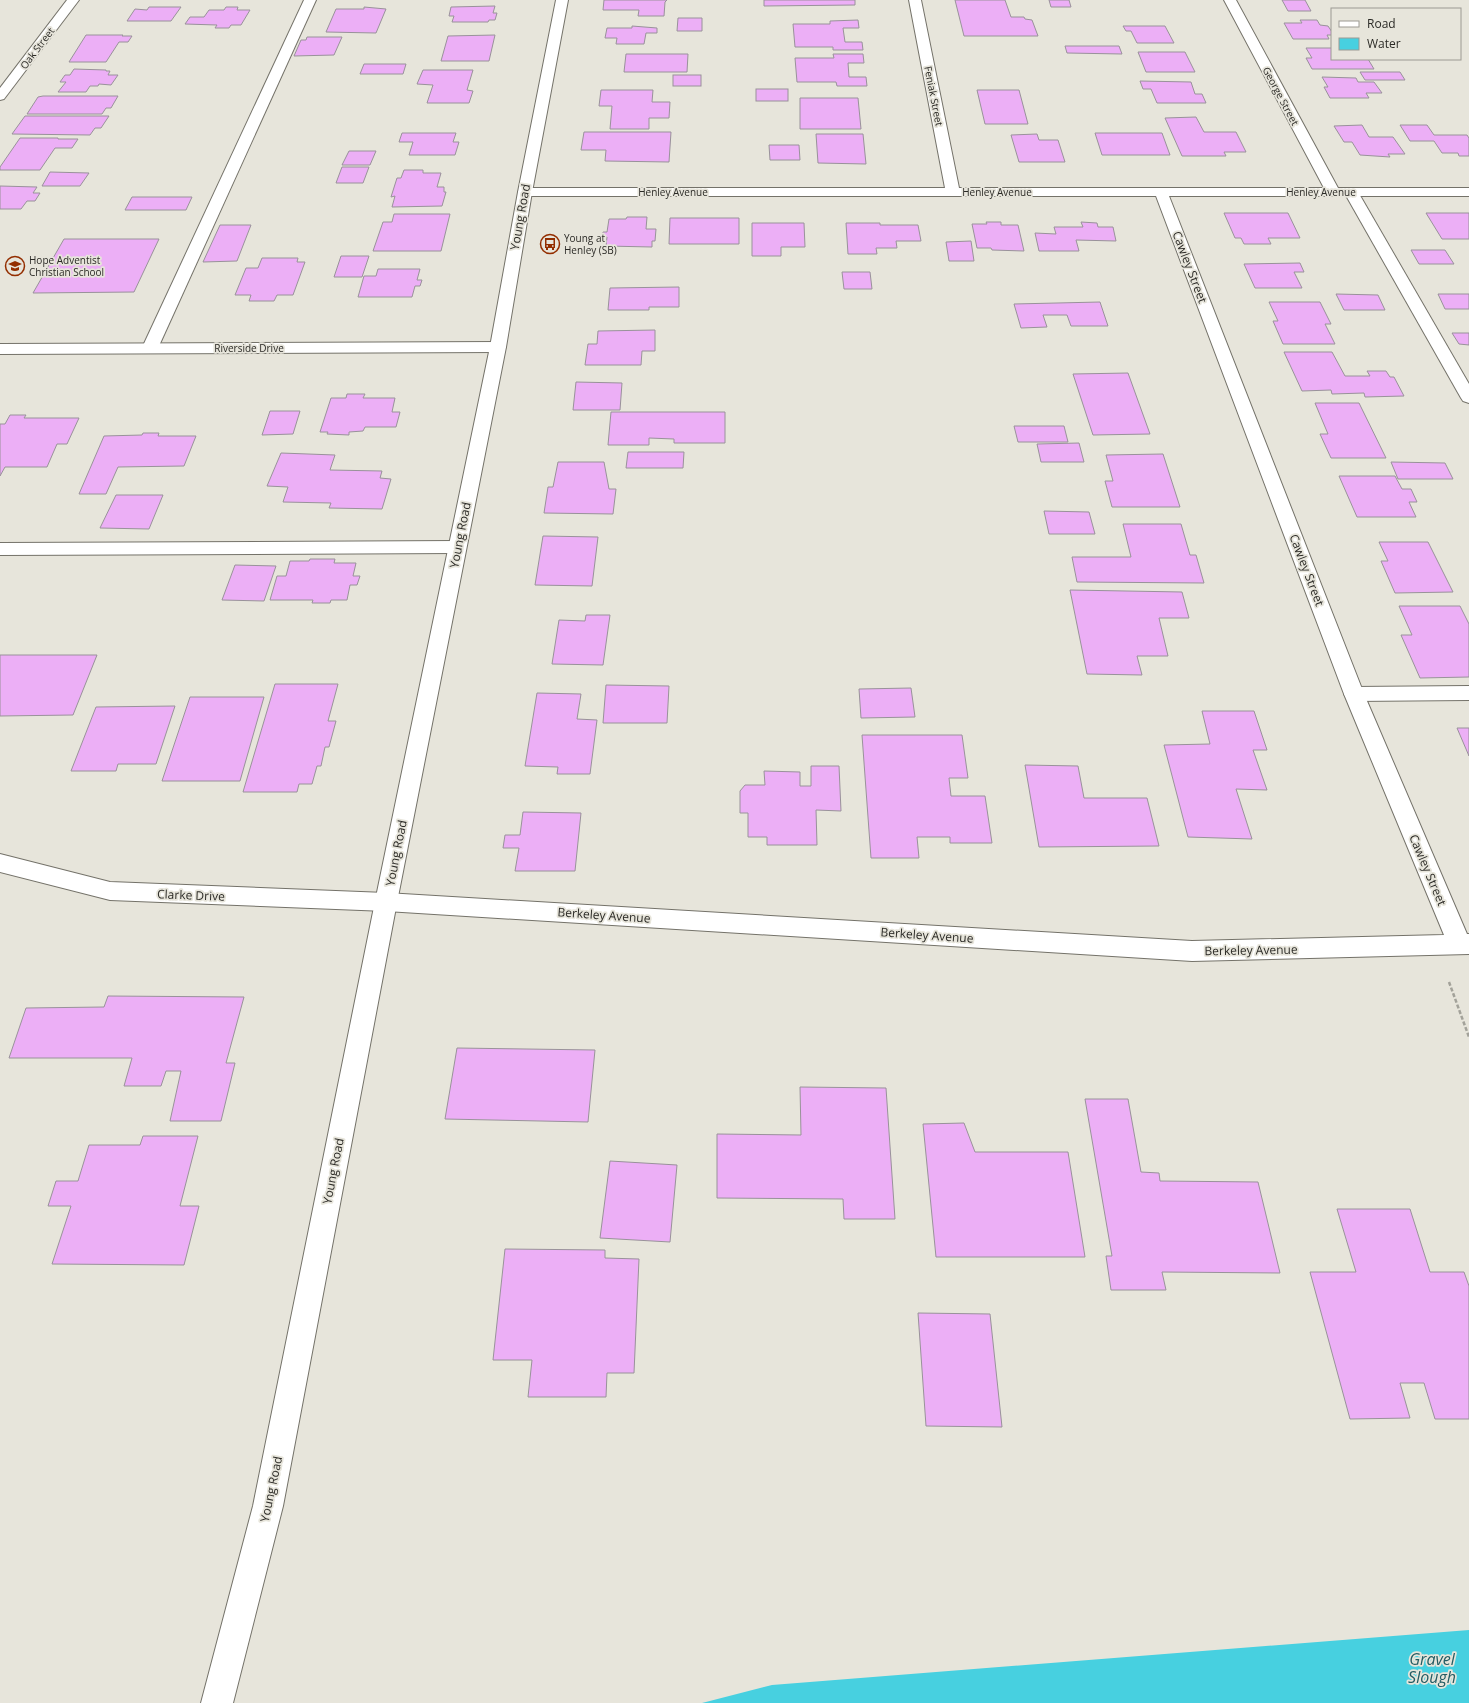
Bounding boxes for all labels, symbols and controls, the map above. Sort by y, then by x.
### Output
legend [1331,8,1461,60]
text: Road [1367,15,1396,32]
street label: Oak Street [17,24,58,72]
text: Water [1367,35,1401,52]
street label: George Street [1260,64,1303,128]
street label: Feniak Street [921,65,947,128]
street label: Young Road [506,183,534,251]
street label: Henley Avenue [638,185,708,199]
street label: Henley Avenue [962,185,1032,199]
street label: Henley Avenue [1286,185,1356,199]
street label: Cawley Street [1168,229,1212,305]
place label: Young at Henley (SB) [564,231,617,257]
bus stop icon: Young at Henley (SB) [539,233,561,255]
place label: Hope Adventist Christian School [29,253,104,279]
school or university icon: Hope Adventist Christian School [4,255,26,277]
street label: Riverside Drive [214,341,284,355]
street label: Young Road [445,501,475,569]
street label: Cawley Street [1285,532,1329,608]
street label: Young Road [381,819,411,887]
street label: Cawley Street [1405,832,1451,908]
street label: Clarke Drive [157,885,225,905]
street label: Berkeley Avenue [557,903,651,927]
street label: Berkeley Avenue [880,923,974,947]
street label: Berkeley Avenue [1204,941,1298,959]
street label: Young Road [318,1137,348,1205]
street label: Young Road [256,1455,286,1523]
water label: Gravel Slough [1408,1648,1456,1688]

